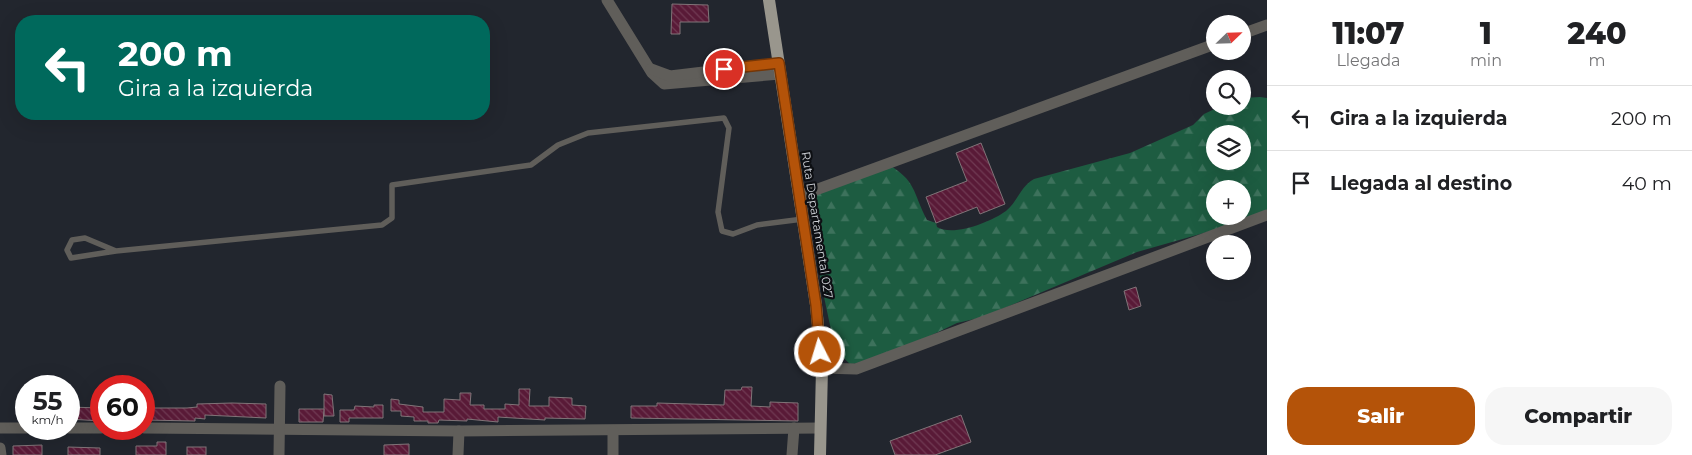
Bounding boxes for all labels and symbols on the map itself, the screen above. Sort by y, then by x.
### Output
north arrow [1206,15,1251,60]
pin [703,48,745,90]
street label: Ruta Departamental 027 [798,150,837,299]
position arrow [793,325,845,377]
speed limit sign: 60 [90,375,155,440]

